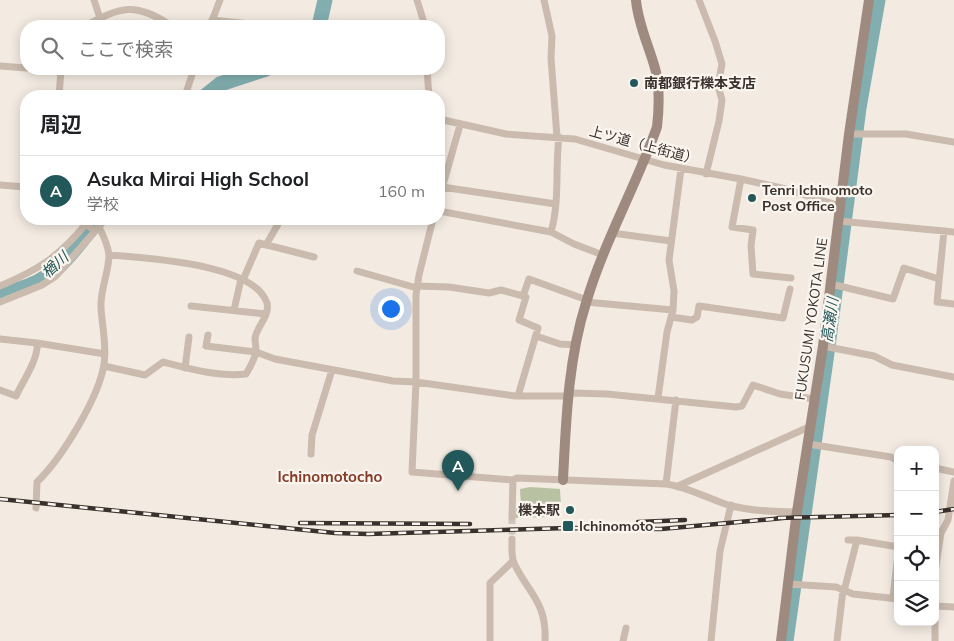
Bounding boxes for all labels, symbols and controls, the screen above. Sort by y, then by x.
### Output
search box [20,20,445,75]
icon: search [38,34,66,62]
text: ここで検索 [78,37,173,61]
place label: 南都銀行櫟本支店 [644,74,756,92]
marker: 南都銀行櫟本支店 [628,77,640,89]
text: 周辺 [40,111,82,137]
street label: 上ツ道（上街道） [588,122,700,168]
text: Asuka Mirai High School [87,167,309,191]
text: A [50,181,62,201]
text: 160 m [378,181,425,201]
place label: Tenri Ichinomoto Post Office [762,181,873,215]
marker: Tenri Ichinomoto Post Office [746,192,758,204]
text: 学校 [87,194,119,214]
street label: FUKUSUMI YOKOTA LINE [791,237,831,401]
water label: 楢川 [37,246,74,282]
water label: 高瀬川 [817,294,842,344]
your location [378,296,404,322]
map controls [894,446,939,626]
button: + [894,446,939,491]
pin: A [442,450,474,491]
district label: Ichinomotocho [278,467,383,486]
button: − [894,491,939,536]
place label: 櫟本駅 [518,501,560,519]
marker: 櫟本駅 [564,504,576,516]
place label: Ichinomoto [579,517,653,535]
marker: Ichinomoto [561,519,575,533]
button: locate [894,536,939,581]
button: layers [894,581,939,626]

